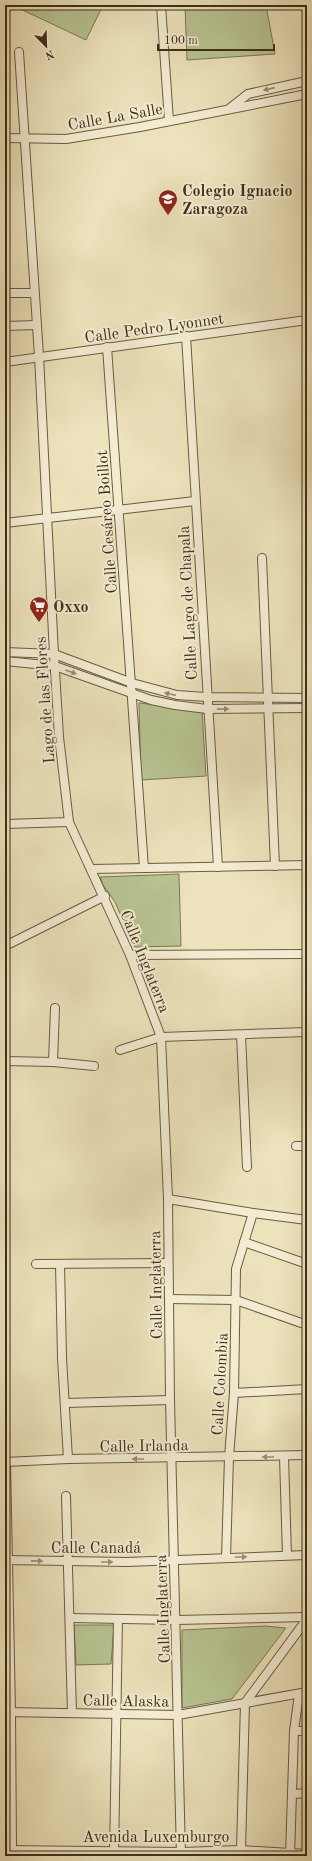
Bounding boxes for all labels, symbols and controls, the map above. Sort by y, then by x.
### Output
north arrow [26,26,66,66]
scale bar [158,26,274,52]
text: 100 m [164,35,198,47]
text: N [43,47,55,61]
one-way arrow [263,87,275,93]
street label: Calle La Salle [67,102,164,134]
place label: Colegio Ignacio Zaragoza [182,184,292,218]
school or university icon: Colegio Ignacio Zaragoza [157,188,179,216]
street label: Calle Pedro Lyonnet [84,311,225,347]
street label: Calle Cesáreo Boillot [95,449,121,594]
street label: Calle Lago de Chapala [177,525,201,681]
supermarket icon: Oxxo [28,595,50,623]
place label: Oxxo [53,600,89,616]
street label: Lago de las Flores [34,636,58,764]
one-way arrow [65,669,77,675]
one-way arrow [164,690,176,696]
one-way arrow [217,705,229,712]
street label: Calle Inglaterra [116,908,172,1015]
street label: Calle Inglaterra [148,1230,166,1340]
street label: Calle Colombia [210,1332,232,1436]
street label: Calle Irlanda [99,1438,189,1456]
one-way arrow [261,1454,274,1460]
one-way arrow [131,1456,144,1462]
street label: Calle Canadá [51,1541,141,1557]
street label: Calle Inglaterra [154,1554,174,1664]
one-way arrow [235,1554,247,1561]
one-way arrow [31,1558,44,1564]
one-way arrow [101,1559,114,1565]
street label: Calle Alaska [82,1693,170,1711]
street label: Avenida Luxemburgo [82,1830,230,1846]

